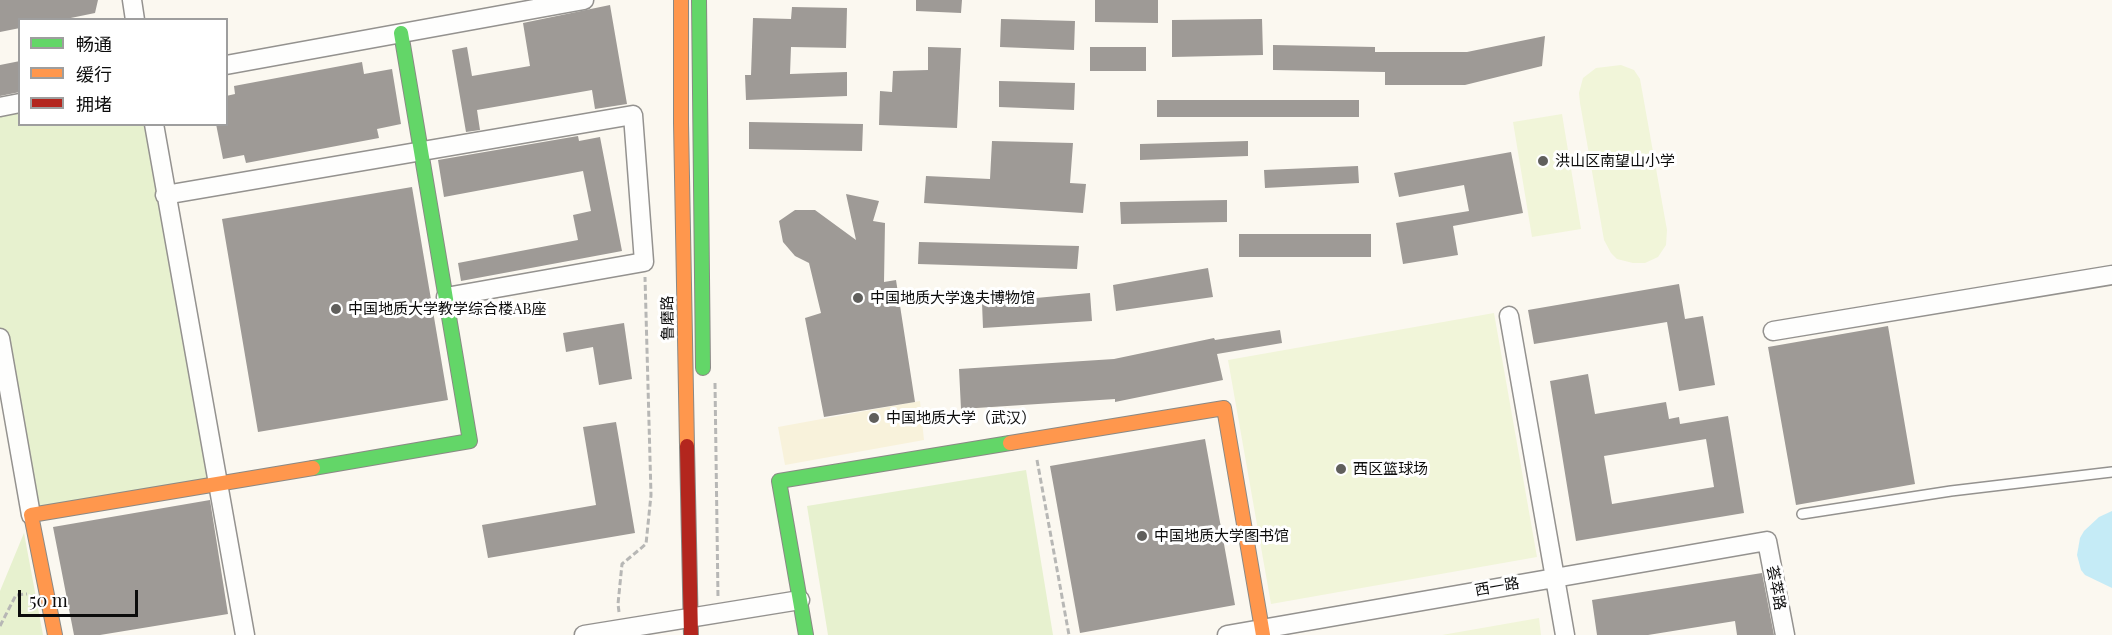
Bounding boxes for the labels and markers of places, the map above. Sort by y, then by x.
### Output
place label: 洪山区南望山小学 [1555,152,1675,170]
marker: 洪山区南望山小学 [1536,154,1550,168]
place label: 中国地质大学逸夫博物馆 [870,289,1035,307]
marker: 中国地质大学逸夫博物馆 [851,291,865,305]
place label: 中国地质大学教学综合楼AB座 [348,300,546,318]
marker: 中国地质大学教学综合楼AB座 [329,302,343,316]
place label: 中国地质大学（武汉） [886,409,1036,427]
marker: 中国地质大学（武汉） [867,411,881,425]
place label: 西区篮球场 [1353,460,1428,478]
marker: 西区篮球场 [1334,462,1348,476]
place label: 中国地质大学图书馆 [1154,527,1289,545]
marker: 中国地质大学图书馆 [1135,529,1149,543]

